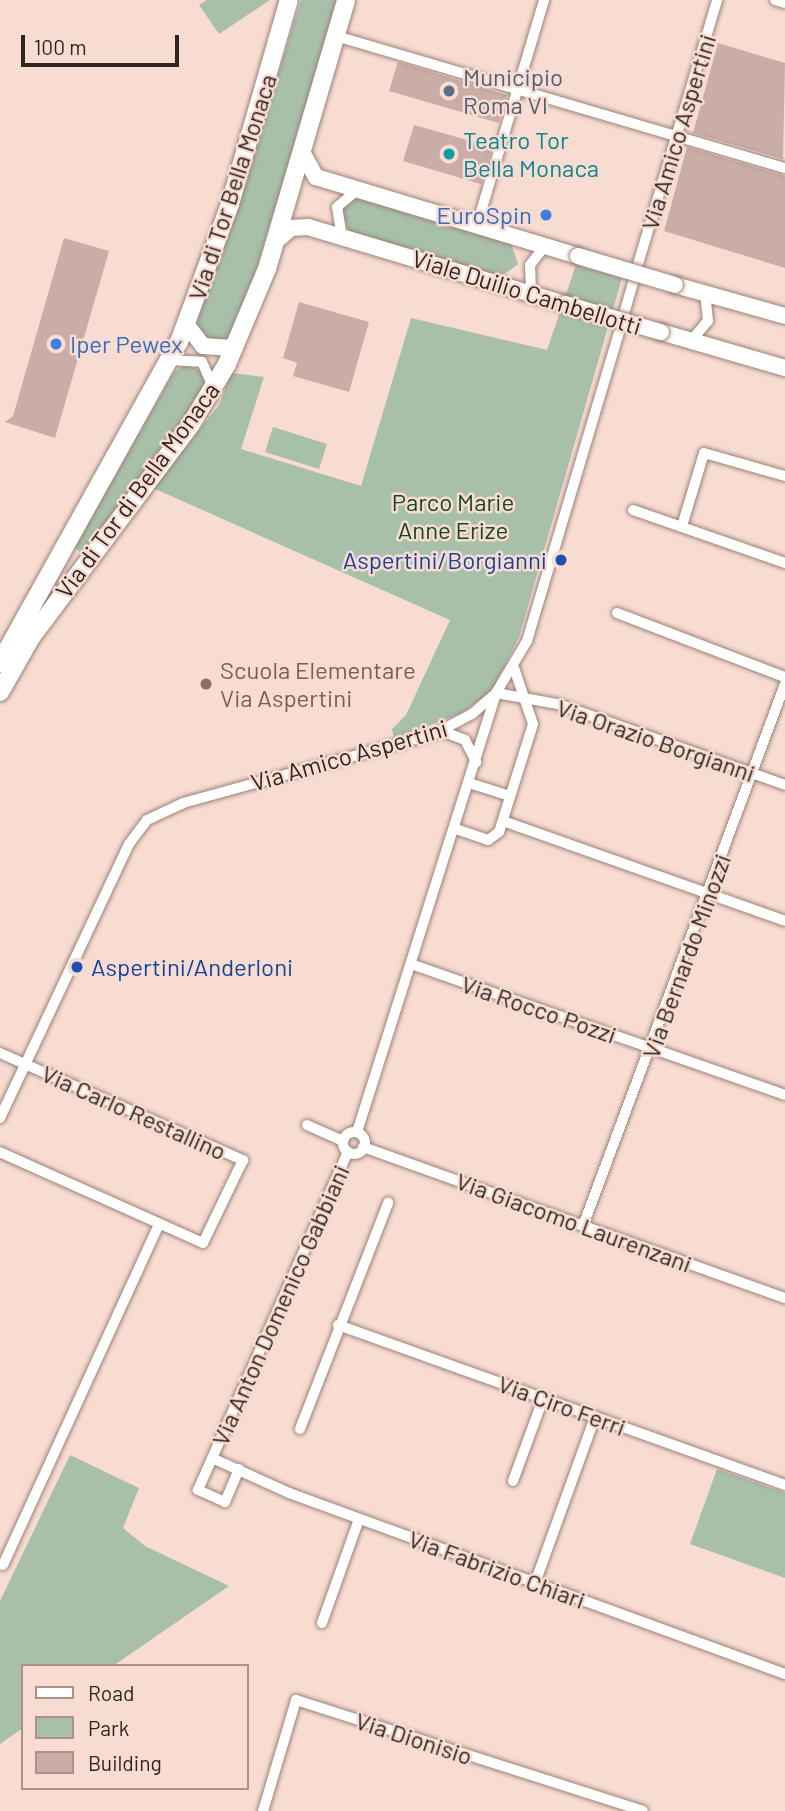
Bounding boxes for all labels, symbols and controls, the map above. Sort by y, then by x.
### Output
scale bar [24,21,182,65]
street label: Via Amico Aspertini [635,31,721,233]
text: 100 m [34,34,87,59]
place label: Municipio Roma VI [463,63,563,119]
street label: Via di Tor Bella Monaca [182,70,282,304]
marker: Municipio Roma VI [441,83,457,99]
place label: Teatro Tor Bella Monaca [463,126,599,182]
marker: Teatro Tor Bella Monaca [441,146,457,162]
place label: EuroSpin [437,201,532,229]
marker: EuroSpin [538,207,554,223]
street label: Viale Duilio Cambellotti [409,243,645,341]
place label: Iper Pewex [70,330,183,358]
marker: Iper Pewex [48,336,64,352]
street label: Via di Tor di Bella Monaca [49,376,225,604]
park label: Parco Marie Anne Erize [392,488,514,544]
place label: Aspertini/Borgianni [343,546,547,574]
marker: Aspertini/Borgianni [553,552,569,568]
place label: Scuola Elementare Via Aspertini [220,656,416,712]
marker: Scuola Elementare Via Aspertini [198,676,214,692]
street label: Via Orazio Borgianni [553,693,759,787]
street label: Via Amico Aspertini [247,713,451,797]
street label: Via Bernardo Minozzi [636,850,736,1062]
place label: Aspertini/Anderloni [91,953,293,981]
marker: Aspertini/Anderloni [69,959,85,975]
street label: Via Rocco Pozzi [458,969,620,1049]
street label: Via Carlo Restallino [37,1058,231,1166]
street label: Via Anton Domenico Gabbiani [205,1160,355,1450]
street label: Via Giacomo Laurenzani [452,1166,696,1278]
street label: Via Ciro Ferri [494,1369,630,1441]
street label: Via Fabrizio Chiari [405,1524,589,1614]
legend [21,1664,248,1790]
text: Road [88,1680,134,1705]
street label: Via Dionisio [352,1706,476,1770]
text: Park [88,1715,129,1740]
text: Building [88,1750,162,1775]

